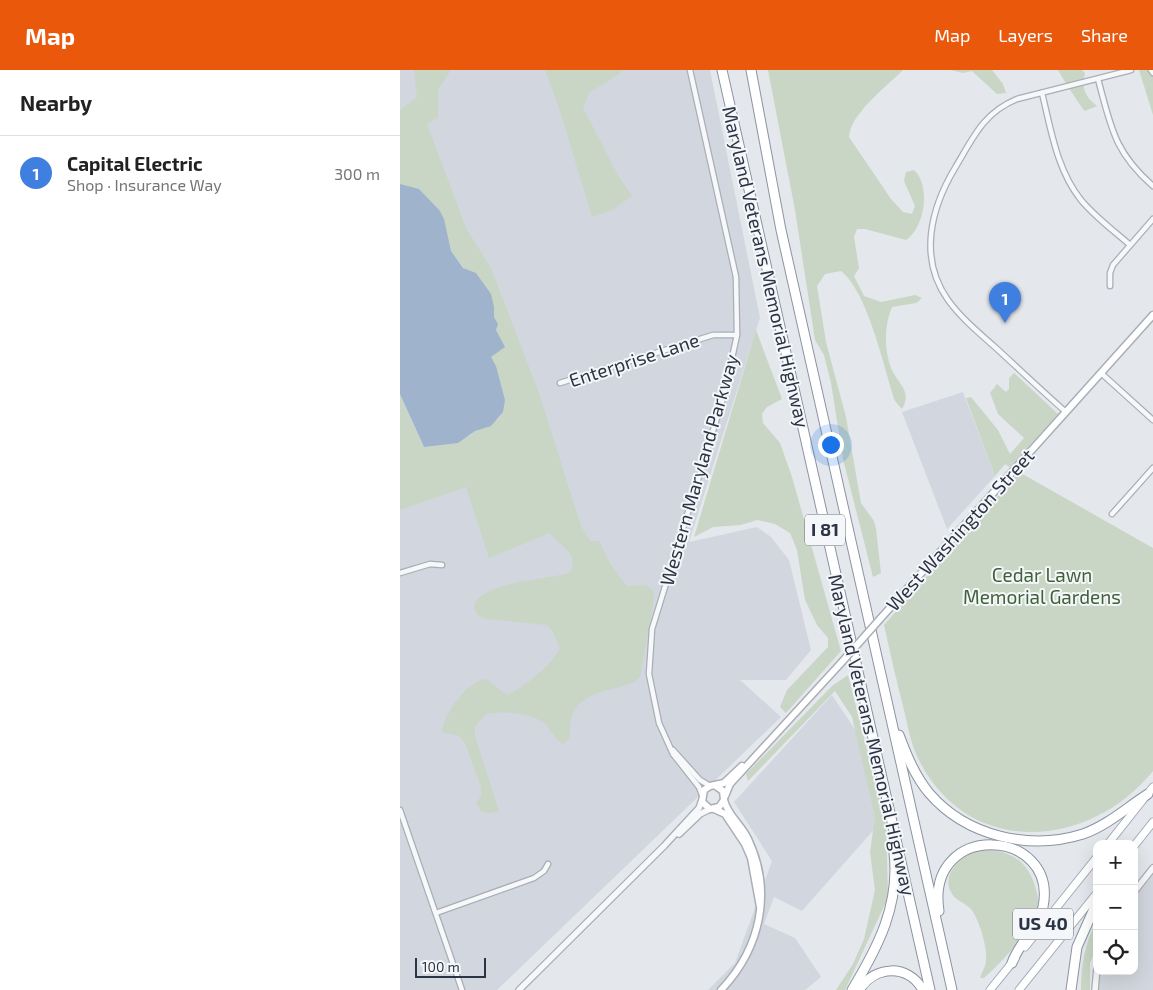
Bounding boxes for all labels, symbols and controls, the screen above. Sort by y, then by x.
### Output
text: Map [25,21,75,50]
text: Map [934,24,970,46]
text: Layers [998,24,1053,46]
text: Share [1081,24,1128,46]
text: Nearby [20,90,92,115]
street label: Maryland Veterans Memorial Highway [718,104,815,430]
text: Capital Electric [67,152,203,175]
text: 1 [33,164,39,183]
text: 300 m [334,164,380,183]
text: Shop · Insurance Way [67,175,222,194]
pin: 1 [989,282,1021,323]
street label: Enterprise Lane [566,328,702,391]
street label: Western Maryland Parkway [654,351,743,588]
your location [818,432,844,458]
street label: West Washington Street [881,444,1038,615]
road number: I 81 [805,514,845,546]
park label: Cedar Lawn Memorial Gardens [963,563,1121,608]
street label: Maryland Veterans Memorial Highway [824,572,921,898]
map controls [1093,840,1138,975]
button: + [1093,840,1138,885]
button: − [1093,885,1138,930]
road number: US 40 [1013,909,1073,940]
button: locate [1093,930,1138,975]
scale bar [415,955,486,978]
text: 100 m [422,958,460,975]

